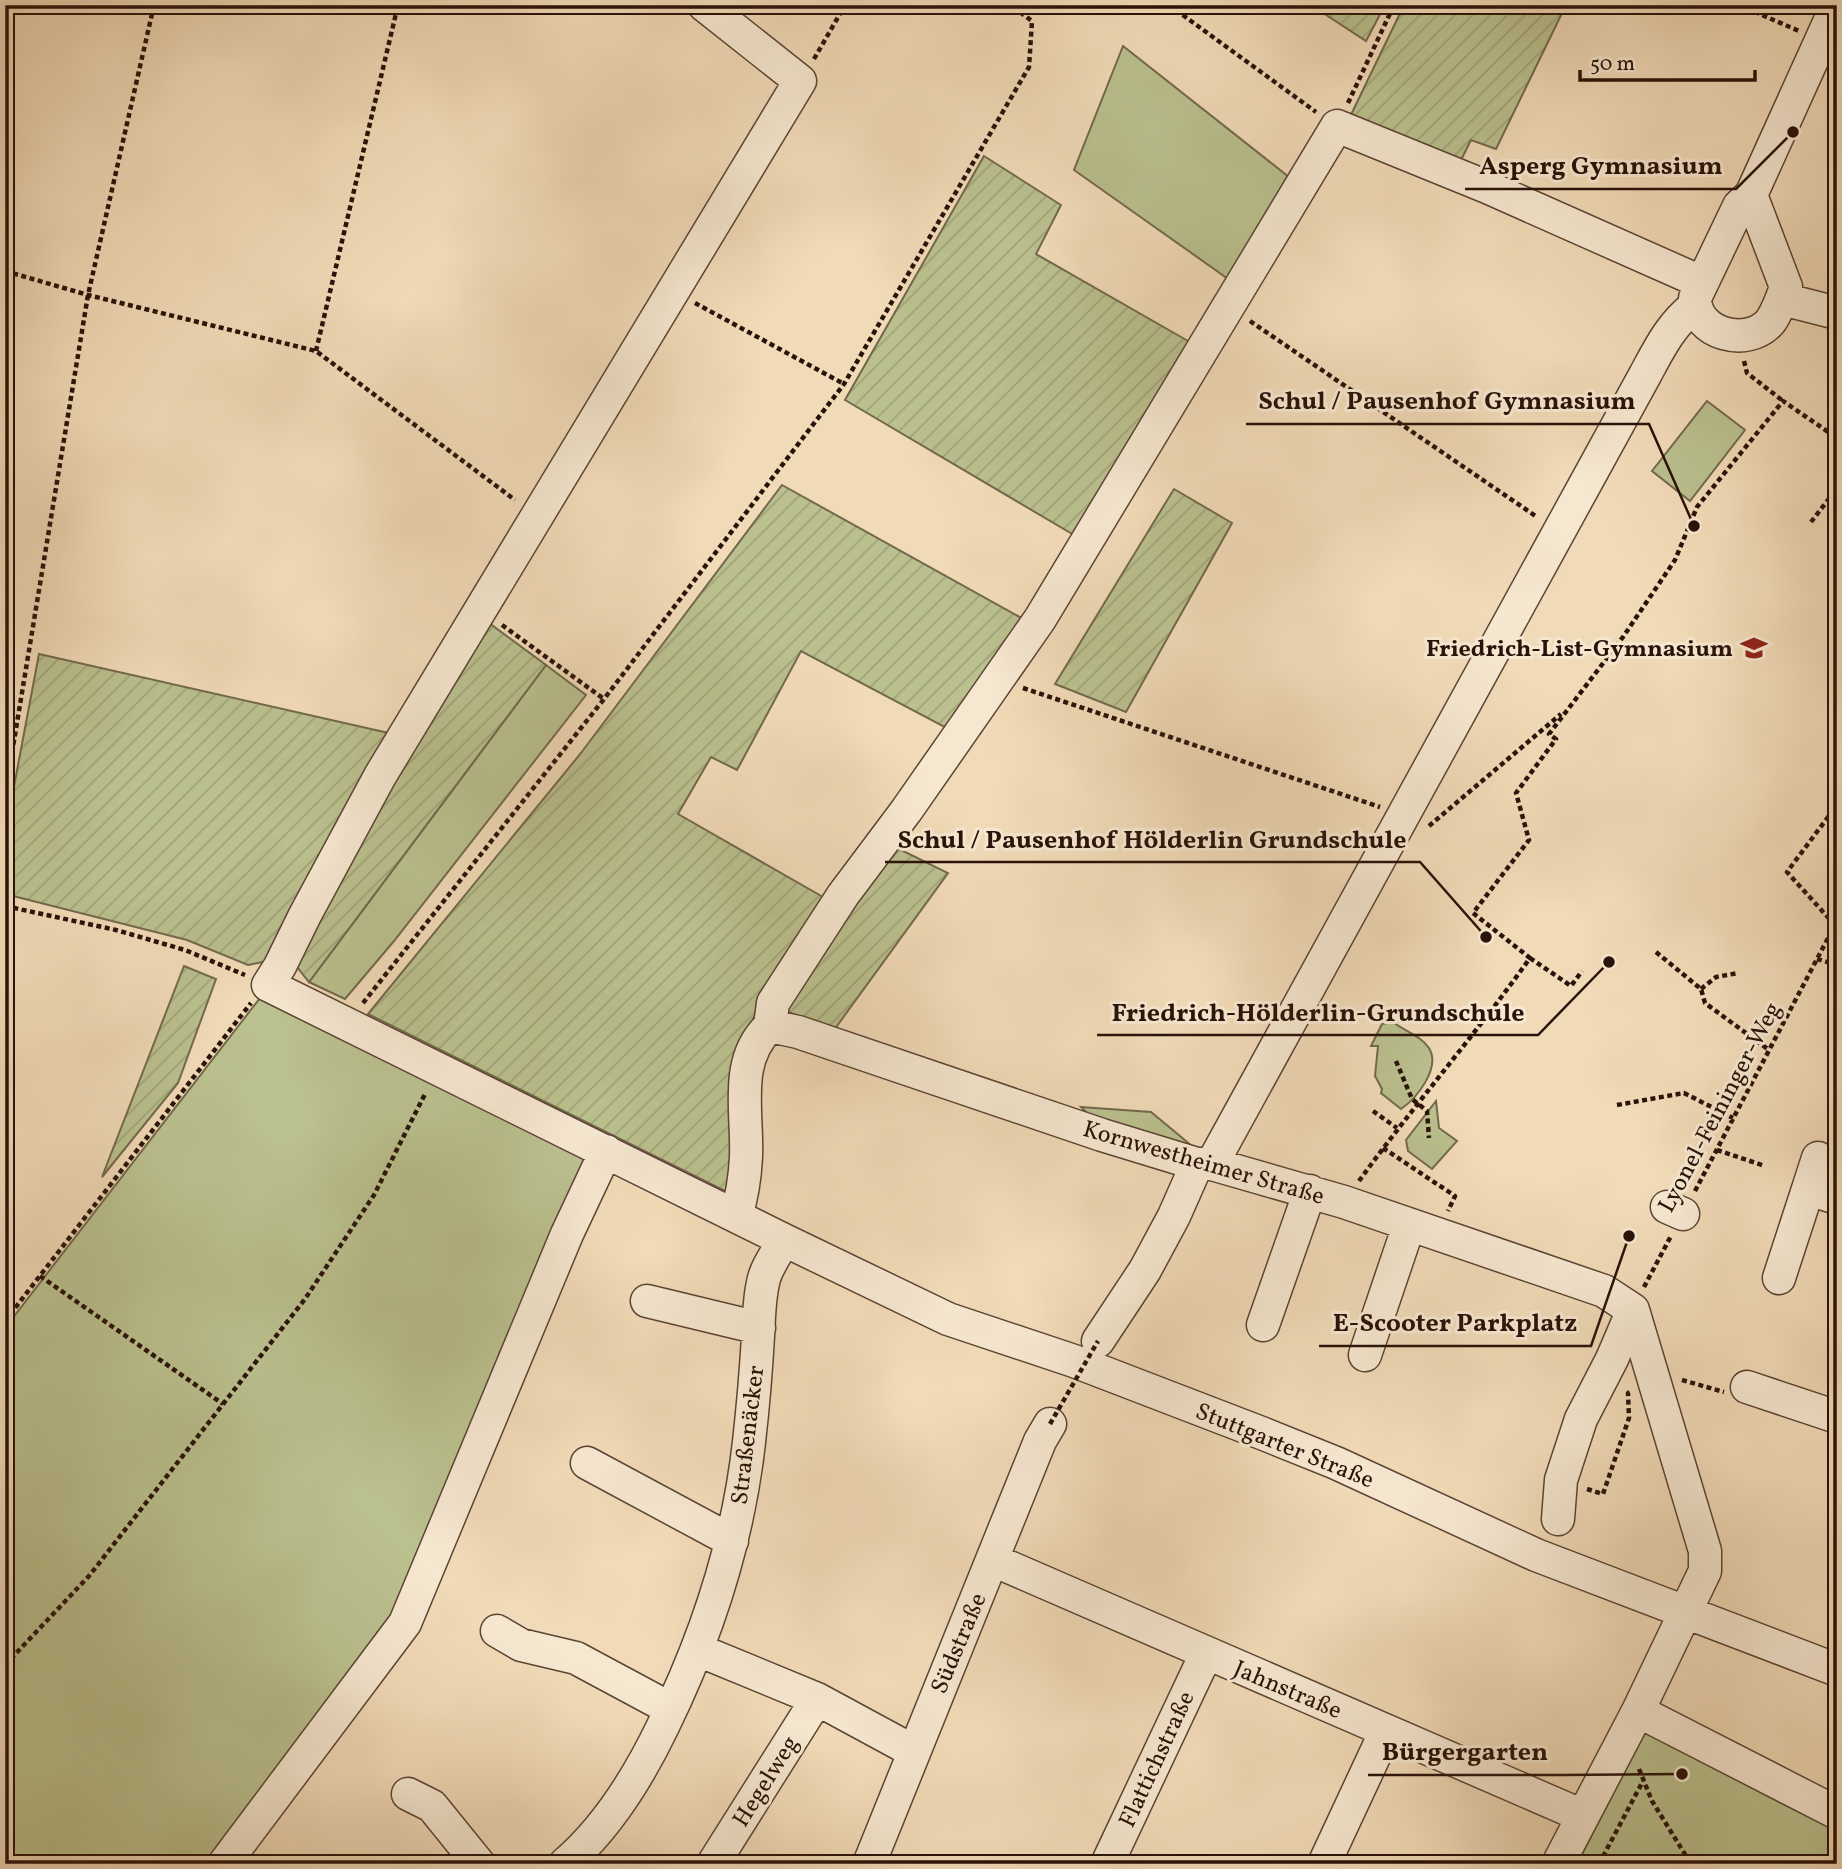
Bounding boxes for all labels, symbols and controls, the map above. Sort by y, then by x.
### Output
scale bar [1580,38,1755,82]
text: 50 m [1590,50,1635,79]
callout: Asperg Gymnasium [1465,142,1736,189]
text: Asperg Gymnasium [1479,149,1723,185]
callout: Schul / Pausenhof Gymnasium [1246,377,1649,424]
text: Schul / Pausenhof Gymnasium [1258,384,1636,420]
place label: Friedrich-List-Gymnasium [1426,633,1733,667]
school or university icon: Friedrich-List-Gymnasium [1739,633,1769,663]
callout: Schul / Pausenhof Hölderlin Grundschule [885,815,1420,862]
text: Schul / Pausenhof Hölderlin Grundschule [897,823,1407,859]
callout: Friedrich-Hölderlin-Grundschule [1097,988,1538,1035]
text: Friedrich-Hölderlin-Grundschule [1111,996,1525,1032]
street label: Lyonel-Feininger-Weg [1651,997,1791,1219]
street label: Kornwestheimer Straße [1079,1113,1328,1215]
callout: E-Scooter Parkplatz [1319,1299,1591,1346]
text: E-Scooter Parkplatz [1333,1306,1577,1342]
street label: Straßenäcker [724,1364,774,1507]
street label: Stuttgarter Straße [1190,1396,1379,1498]
street label: Südstraße [923,1588,996,1700]
street label: Jahnstraße [1228,1653,1347,1729]
street label: Flattichstraße [1111,1686,1204,1834]
callout: Bürgergarten [1368,1728,1563,1775]
street label: Hegelweg [725,1730,808,1834]
text: Bürgergarten [1382,1735,1548,1771]

